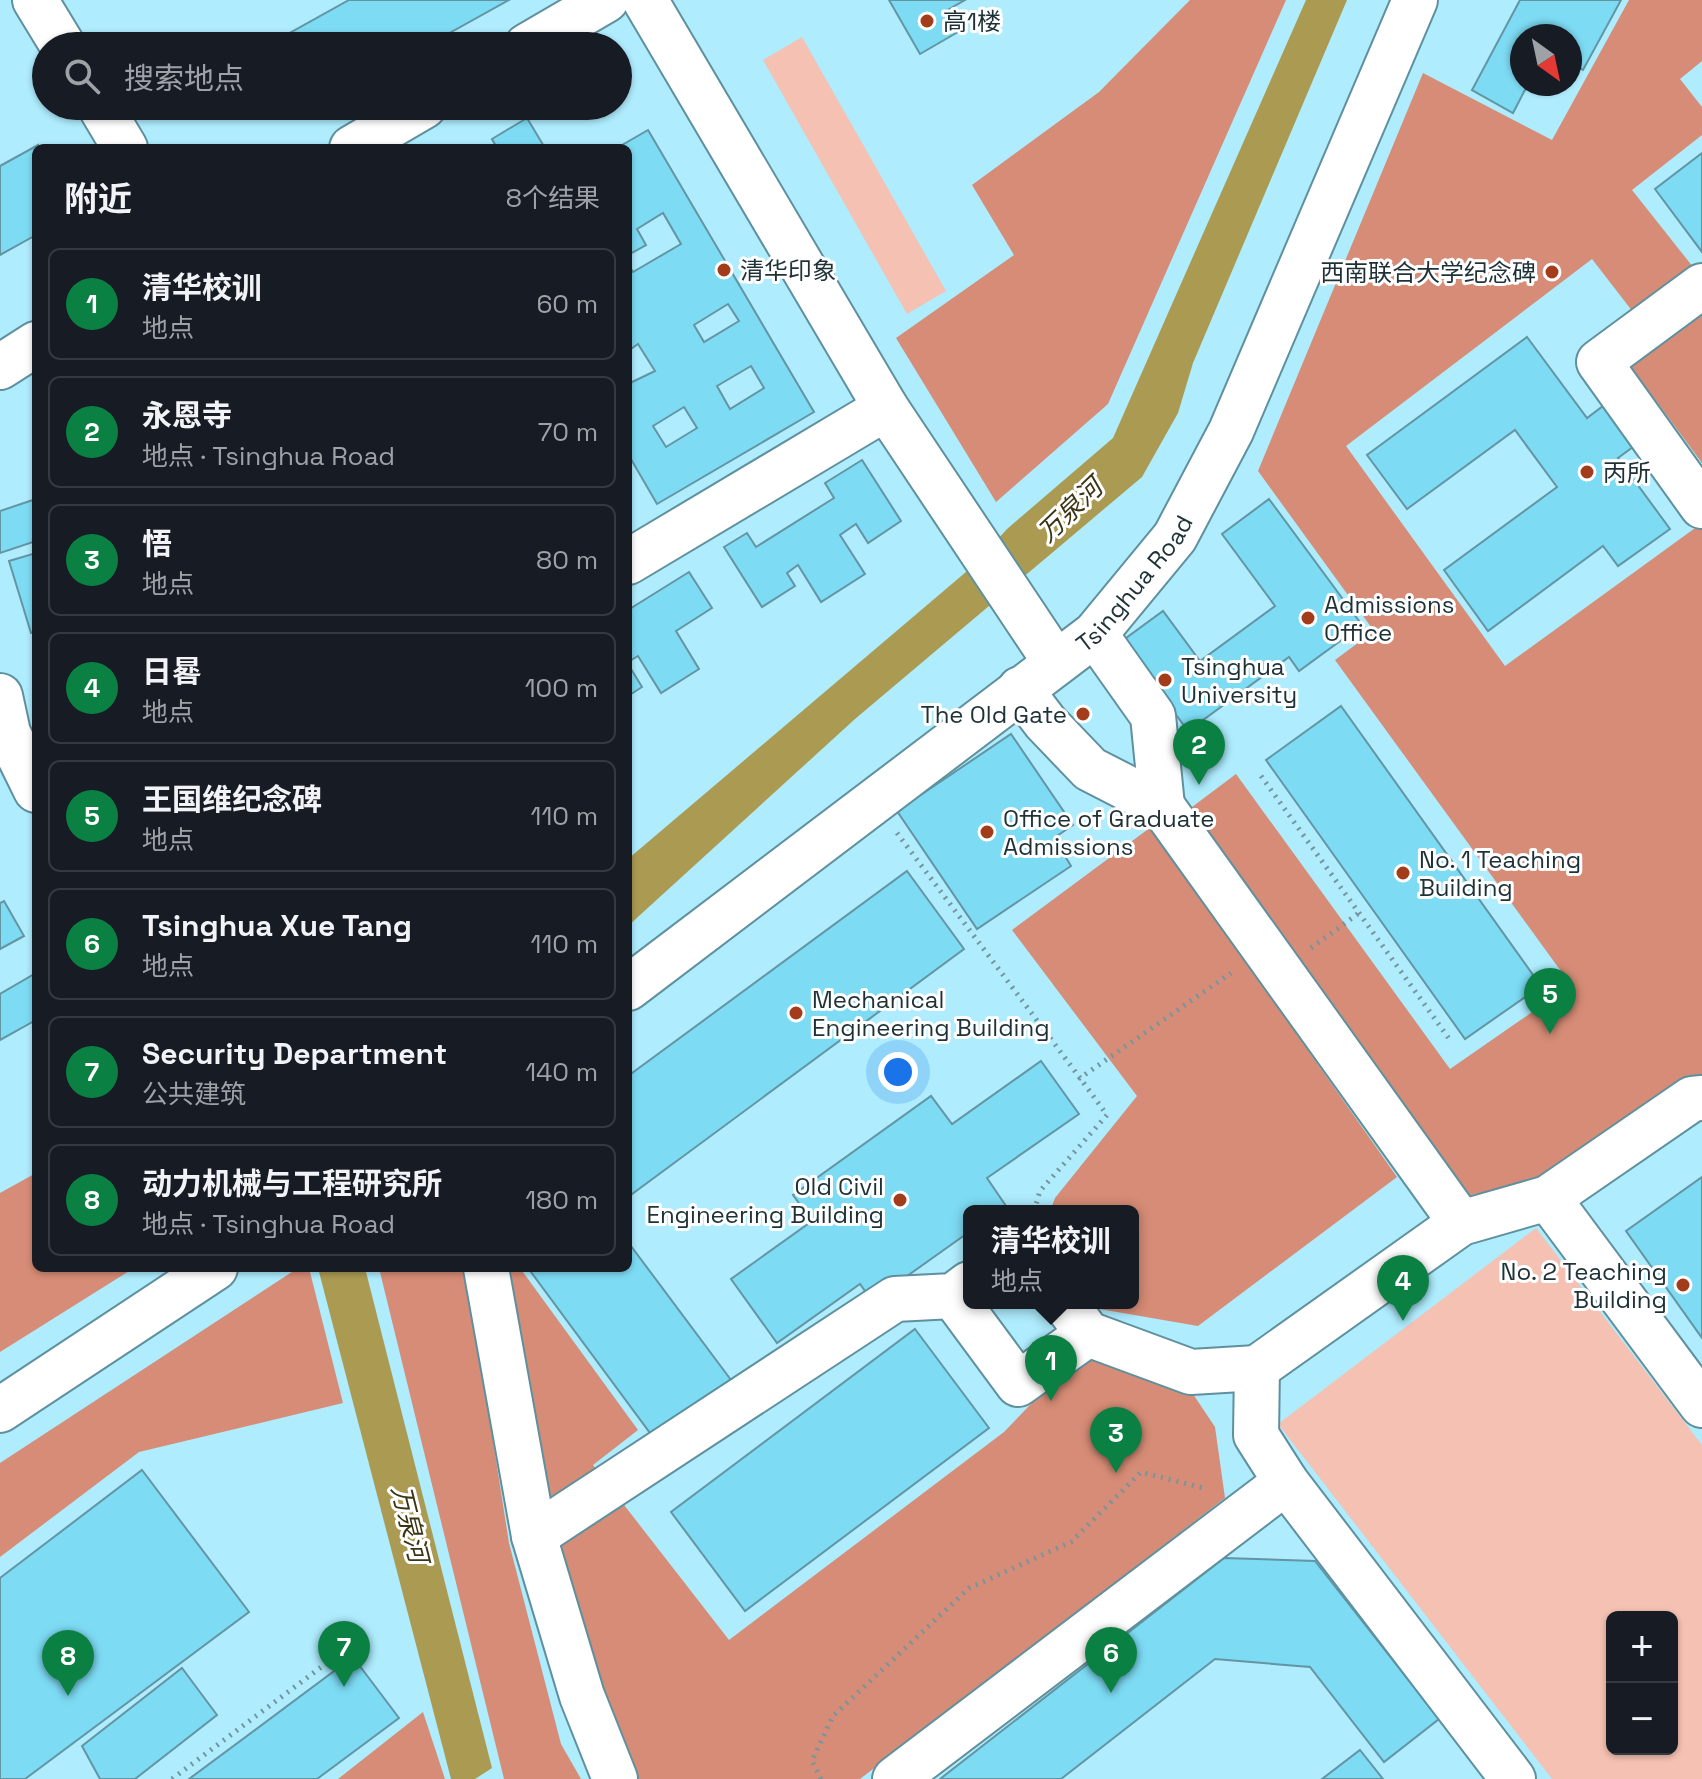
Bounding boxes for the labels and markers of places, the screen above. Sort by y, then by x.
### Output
place label: 高1楼 [943,6,1001,37]
marker: 高1楼 [918,12,936,30]
place label: 清华印象 [740,255,836,286]
place label: 西南联合大学纪念碑 [1320,257,1536,288]
marker: 清华印象 [715,261,733,279]
marker: 西南联合大学纪念碑 [1543,263,1561,281]
place label: 丙所 [1603,457,1651,488]
marker: 丙所 [1578,463,1596,481]
place label: Admissions Office [1324,589,1454,648]
marker: Admissions Office [1299,609,1317,627]
place label: Tsinghua University [1181,651,1297,710]
marker: Tsinghua University [1156,671,1174,689]
place label: The Old Gate [921,699,1067,730]
marker: The Old Gate [1074,705,1092,723]
pin: 2 [1173,719,1225,785]
place label: Office of Graduate Admissions [1003,803,1215,862]
marker: Office of Graduate Admissions [978,823,996,841]
place label: No. 1 Teaching Building [1419,844,1581,903]
marker: No. 1 Teaching Building [1394,864,1412,882]
pin: 5 [1524,968,1576,1034]
place label: Mechanical Engineering Building [812,984,1050,1043]
marker: Mechanical Engineering Building [787,1004,805,1022]
place label: Old Civil Engineering Building [646,1171,884,1230]
marker: Old Civil Engineering Building [891,1191,909,1209]
pin: 4 [1377,1255,1429,1321]
place label: No. 2 Teaching Building [1500,1256,1667,1315]
marker: No. 2 Teaching Building [1674,1276,1692,1294]
pin: 1 [1025,1335,1077,1401]
pin: 3 [1090,1407,1142,1473]
pin: 7 [318,1621,370,1687]
pin: 6 [1085,1627,1137,1693]
pin: 8 [42,1630,94,1696]

